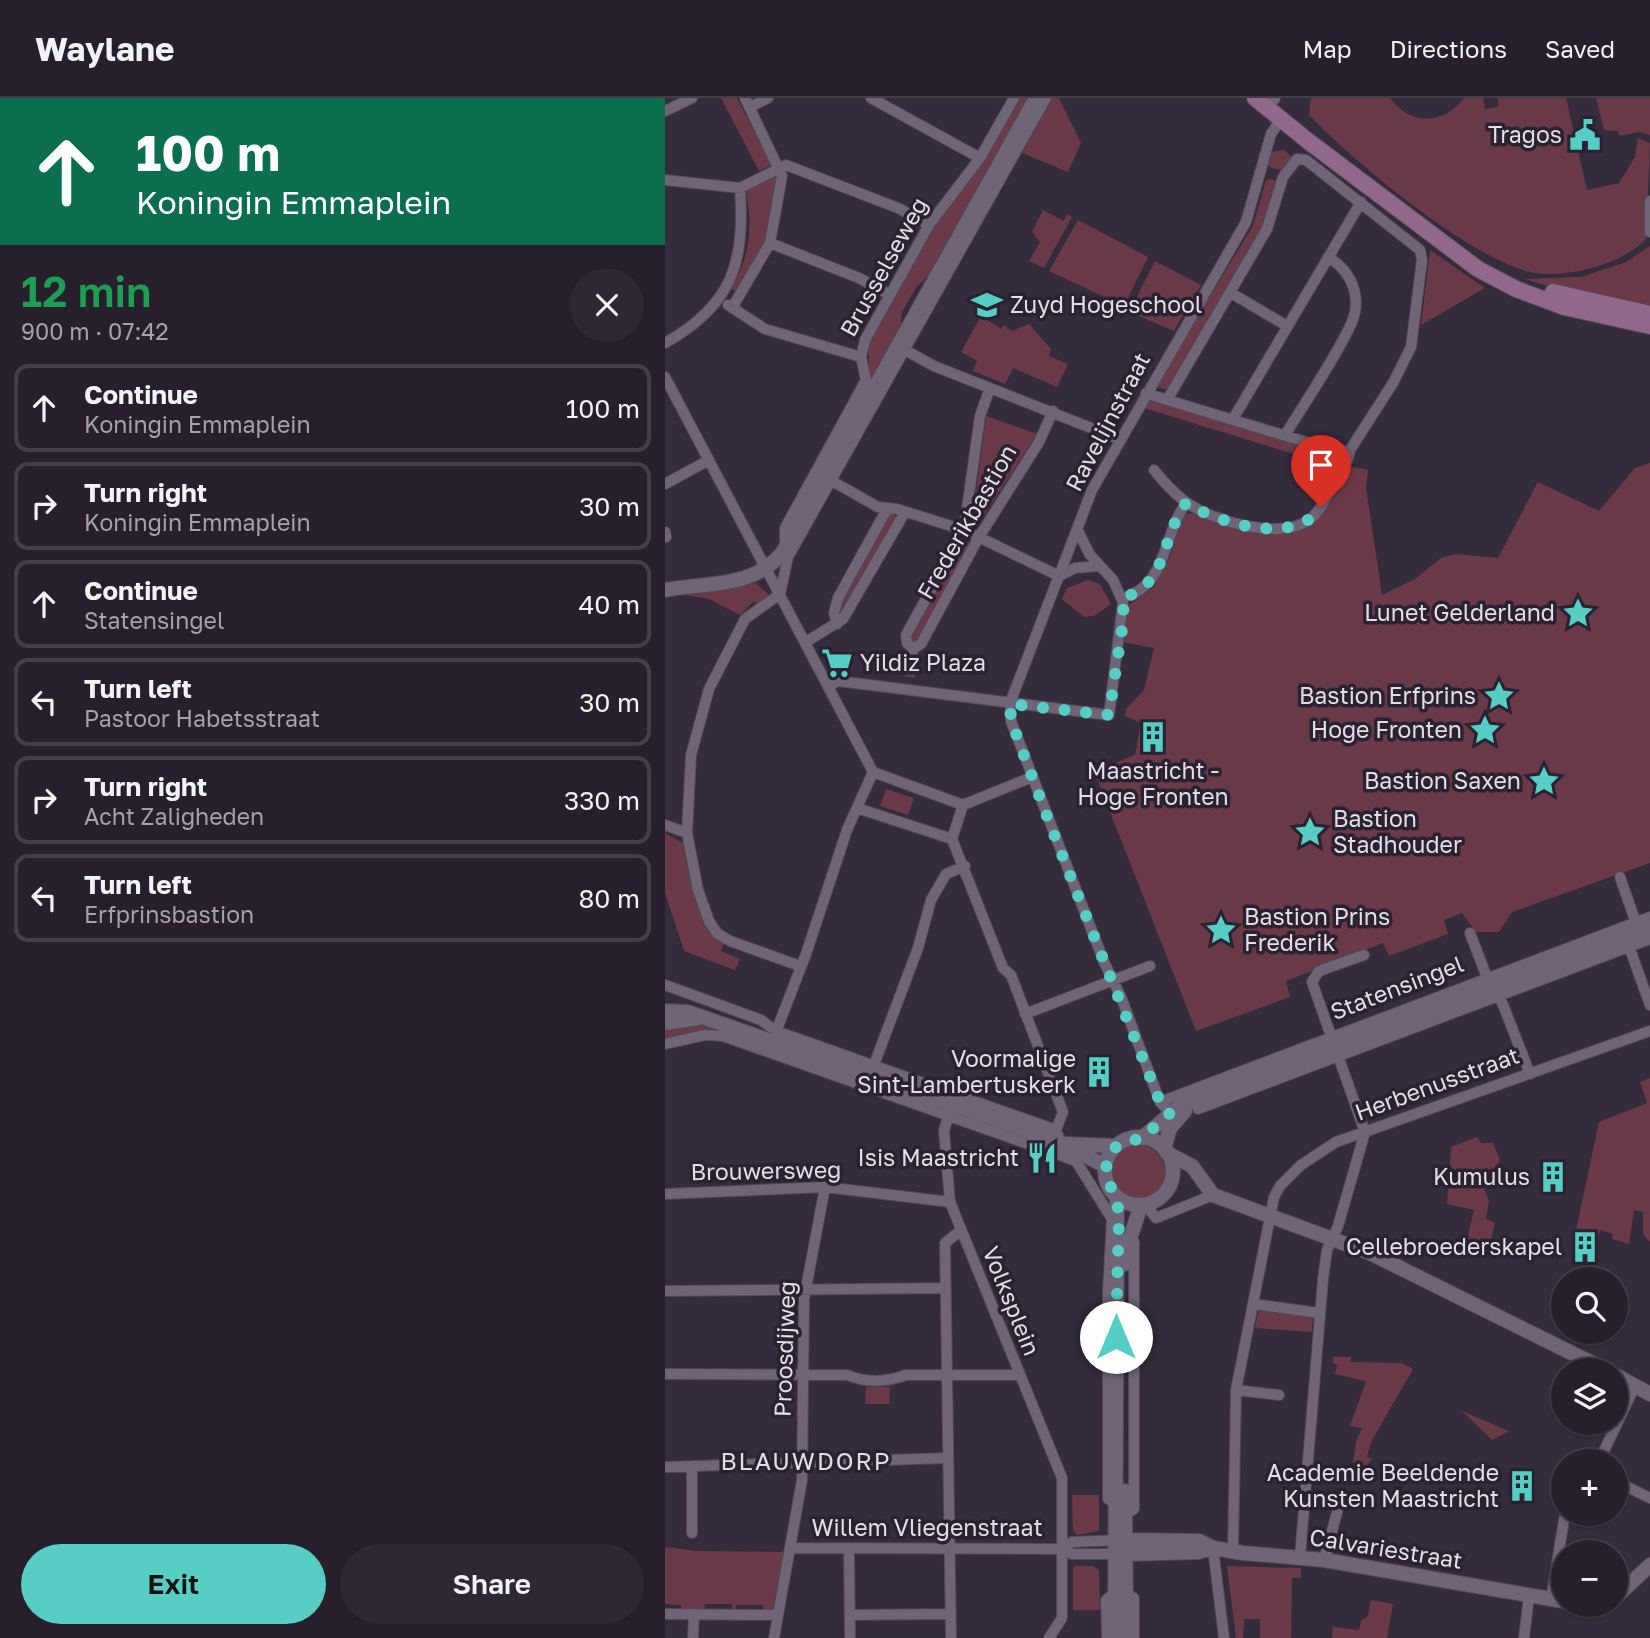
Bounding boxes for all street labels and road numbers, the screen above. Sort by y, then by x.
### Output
street label: Brusselseweg [833,192,933,341]
street label: Ravelijnstraat [1059,348,1155,495]
street label: Frederikbastion [911,439,1022,604]
street label: Statensingel [1326,949,1467,1025]
street label: Herbenusstraat [1351,1040,1523,1126]
street label: Brouwersweg [690,1155,842,1185]
street label: Volksplein [977,1242,1047,1359]
street label: Proosdijweg [768,1281,800,1417]
street label: Willem Vliegenstraat [811,1513,1043,1541]
street label: Calvariestraat [1308,1522,1465,1574]

